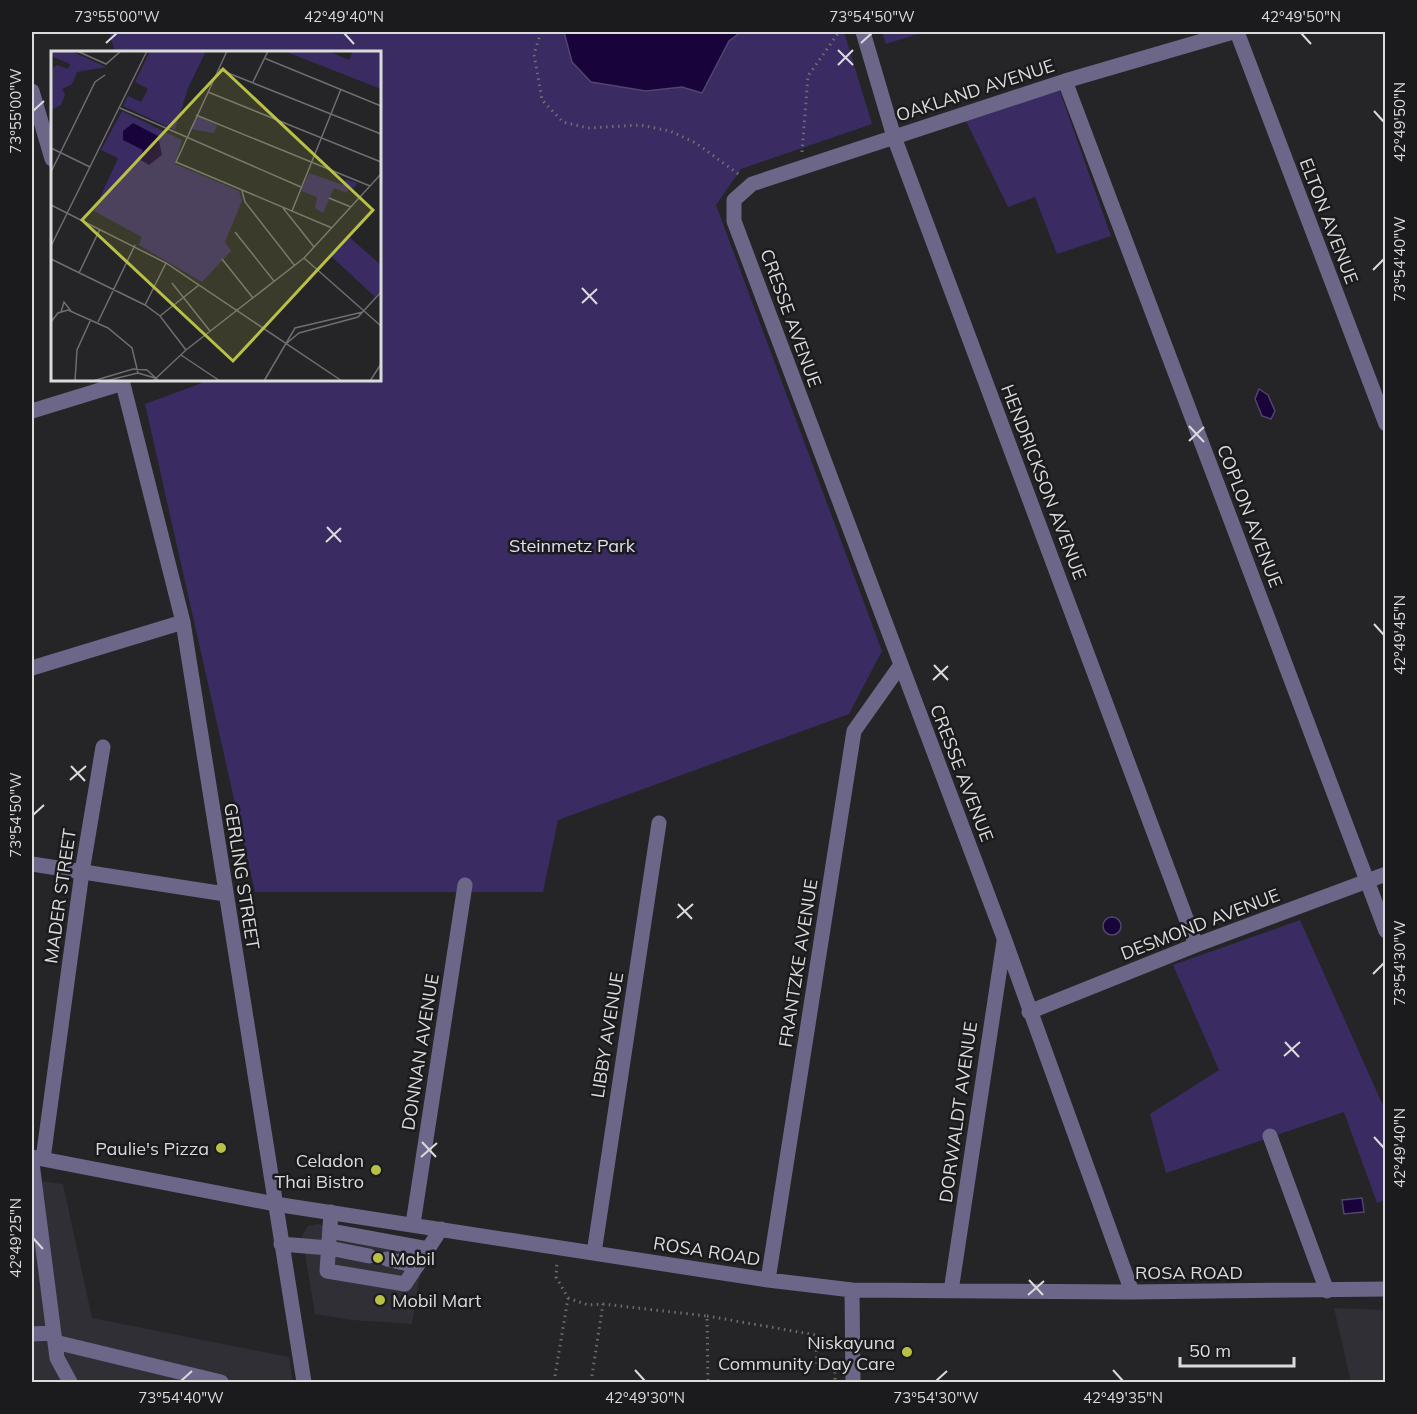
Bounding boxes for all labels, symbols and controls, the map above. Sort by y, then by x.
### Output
text: 73°55'00"W [74,7,160,26]
text: 42°49'40"N [304,7,384,26]
text: 73°54'50"W [829,7,915,26]
text: 42°49'50"N [1261,7,1341,26]
inset map [51,51,381,381]
street label: OAKLAND AVENUE [893,54,1057,126]
text: 73°55'00"W [6,68,25,154]
text: 42°49'50"N [1390,82,1409,162]
street label: ELTON AVENUE [1294,155,1364,287]
text: 73°54'40"W [1390,216,1409,302]
street label: CRESSE AVENUE [755,246,827,390]
street label: HENDRICKSON AVENUE [996,381,1092,583]
street label: COPLON AVENUE [1212,441,1288,591]
park label: Steinmetz Park [509,534,636,557]
text: 42°49'45"N [1390,595,1409,675]
street label: CRESSE AVENUE [925,701,999,845]
text: 73°54'50"W [6,772,25,858]
street label: GERLING STREET [219,801,265,951]
street label: MADER STREET [39,827,81,965]
street label: FRANTZKE AVENUE [773,877,823,1049]
street label: DESMOND AVENUE [1117,883,1283,965]
text: 73°54'30"W [1390,920,1409,1006]
street label: LIBBY AVENUE [586,971,628,1099]
street label: DONNAN AVENUE [396,972,444,1132]
street label: DORWALDT AVENUE [934,1020,982,1204]
text: 42°49'40"N [1390,1108,1409,1188]
place label: Paulie's Pizza [95,1137,209,1160]
marker: Paulie's Pizza [214,1141,228,1155]
place label: Celadon Thai Bistro [274,1149,364,1193]
marker: Celadon Thai Bistro [369,1163,383,1177]
text: 42°49'25"N [6,1198,25,1278]
street label: ROSA ROAD [652,1231,762,1271]
place label: Mobil [390,1247,435,1270]
marker: Mobil [371,1251,385,1265]
street label: ROSA ROAD [1135,1261,1243,1284]
place label: Mobil Mart [392,1289,481,1312]
marker: Mobil Mart [373,1293,387,1307]
scale bar [1180,1330,1294,1368]
place label: Niskayuna Community Day Care [718,1331,895,1375]
text: 50 m [1189,1339,1231,1362]
marker: Niskayuna Community Day Care [900,1345,914,1359]
text: 73°54'40"W [138,1388,224,1407]
text: 42°49'30"N [605,1388,685,1407]
text: 73°54'30"W [893,1388,979,1407]
text: 42°49'35"N [1083,1388,1163,1407]

